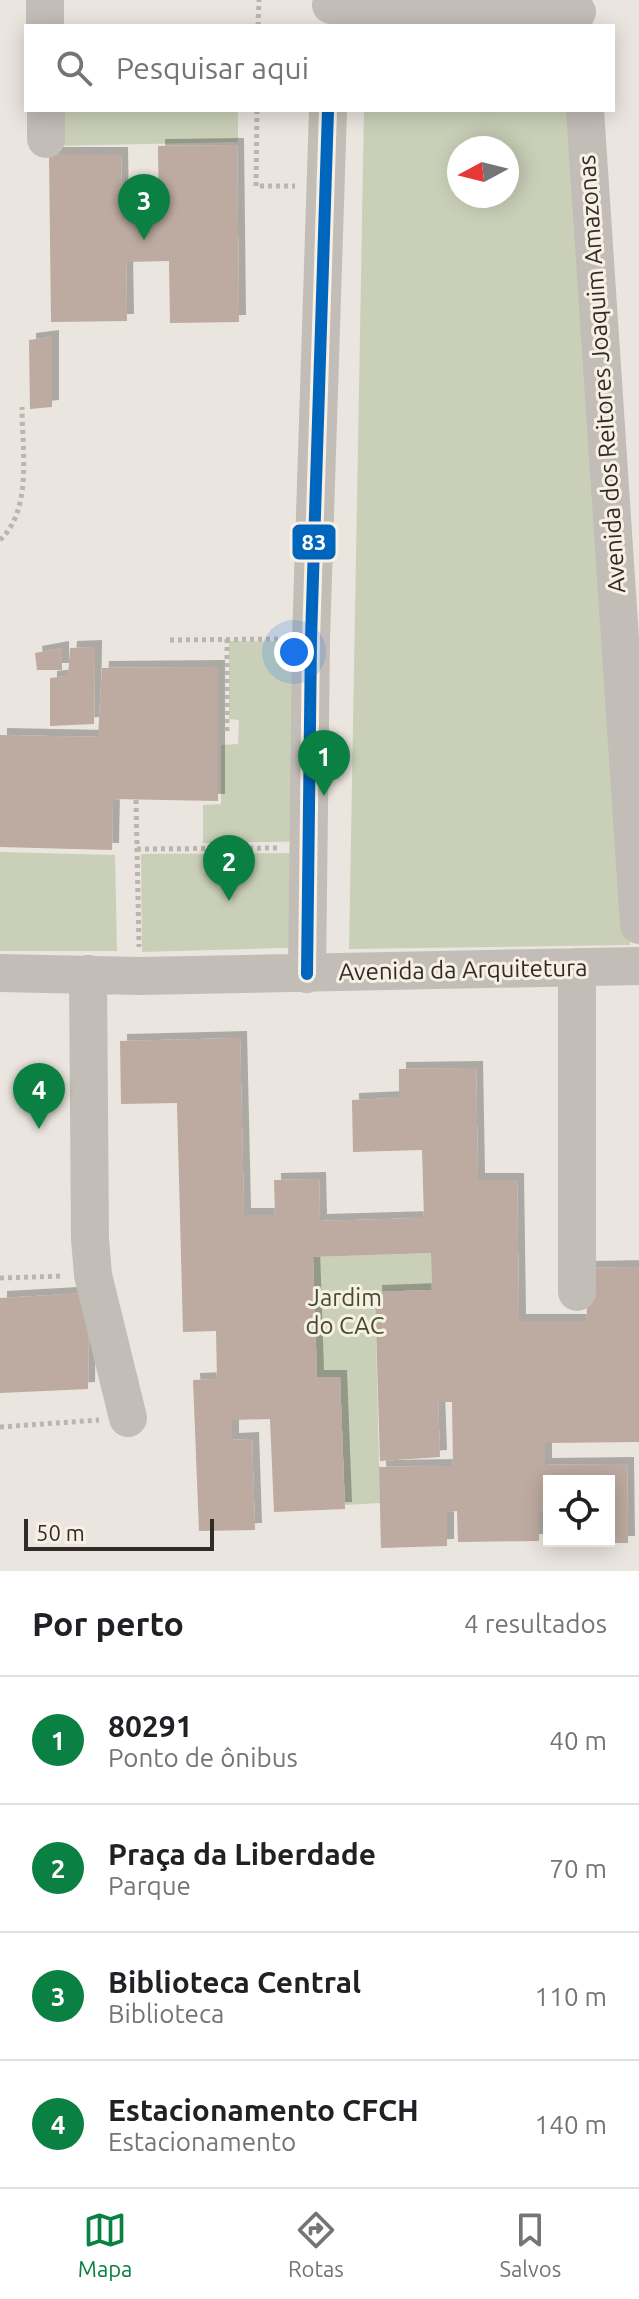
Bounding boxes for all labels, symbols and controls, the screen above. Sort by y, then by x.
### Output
search box [24,24,615,112]
icon: search [52,46,96,90]
text: Pesquisar aqui [116,51,309,85]
north arrow [447,136,519,208]
street label: Avenida dos Reitores Joaquim Amazonas [573,154,630,594]
pin: 3 [118,174,170,240]
line badge: 83 [291,523,337,561]
text: 83 [302,529,326,554]
your location [274,632,314,672]
pin: 1 [298,730,350,796]
pin: 2 [203,835,255,901]
street label: Avenida da Arquitetura [338,954,588,985]
pin: 4 [13,1063,65,1129]
park label: Jardim do CAC [306,1284,385,1339]
map controls [543,1475,615,1547]
button: locate [543,1475,615,1547]
scale bar [24,1515,214,1551]
text: 50 m [36,1520,85,1545]
text: Por perto [32,1604,184,1642]
text: 4 resultados [464,1609,607,1638]
text: 80291 [108,1709,193,1743]
text: 1 [51,1726,65,1755]
text: 40 m [549,1726,607,1755]
text: Ponto de ônibus [108,1743,298,1772]
text: Praça da Liberdade [108,1837,376,1871]
text: 2 [51,1854,65,1883]
text: 70 m [549,1854,607,1883]
text: Parque [108,1871,191,1900]
text: Biblioteca Central [108,1965,361,1999]
text: 3 [51,1982,65,2011]
text: 110 m [535,1982,607,2011]
text: Biblioteca [108,1999,224,2028]
text: Estacionamento CFCH [108,2093,419,2127]
text: 4 [51,2110,65,2139]
text: 140 m [535,2110,607,2139]
text: Estacionamento [108,2127,296,2156]
tab: Mapa [78,2208,132,2281]
tab: Rotas [288,2208,344,2281]
tab: Salvos [499,2208,561,2281]

